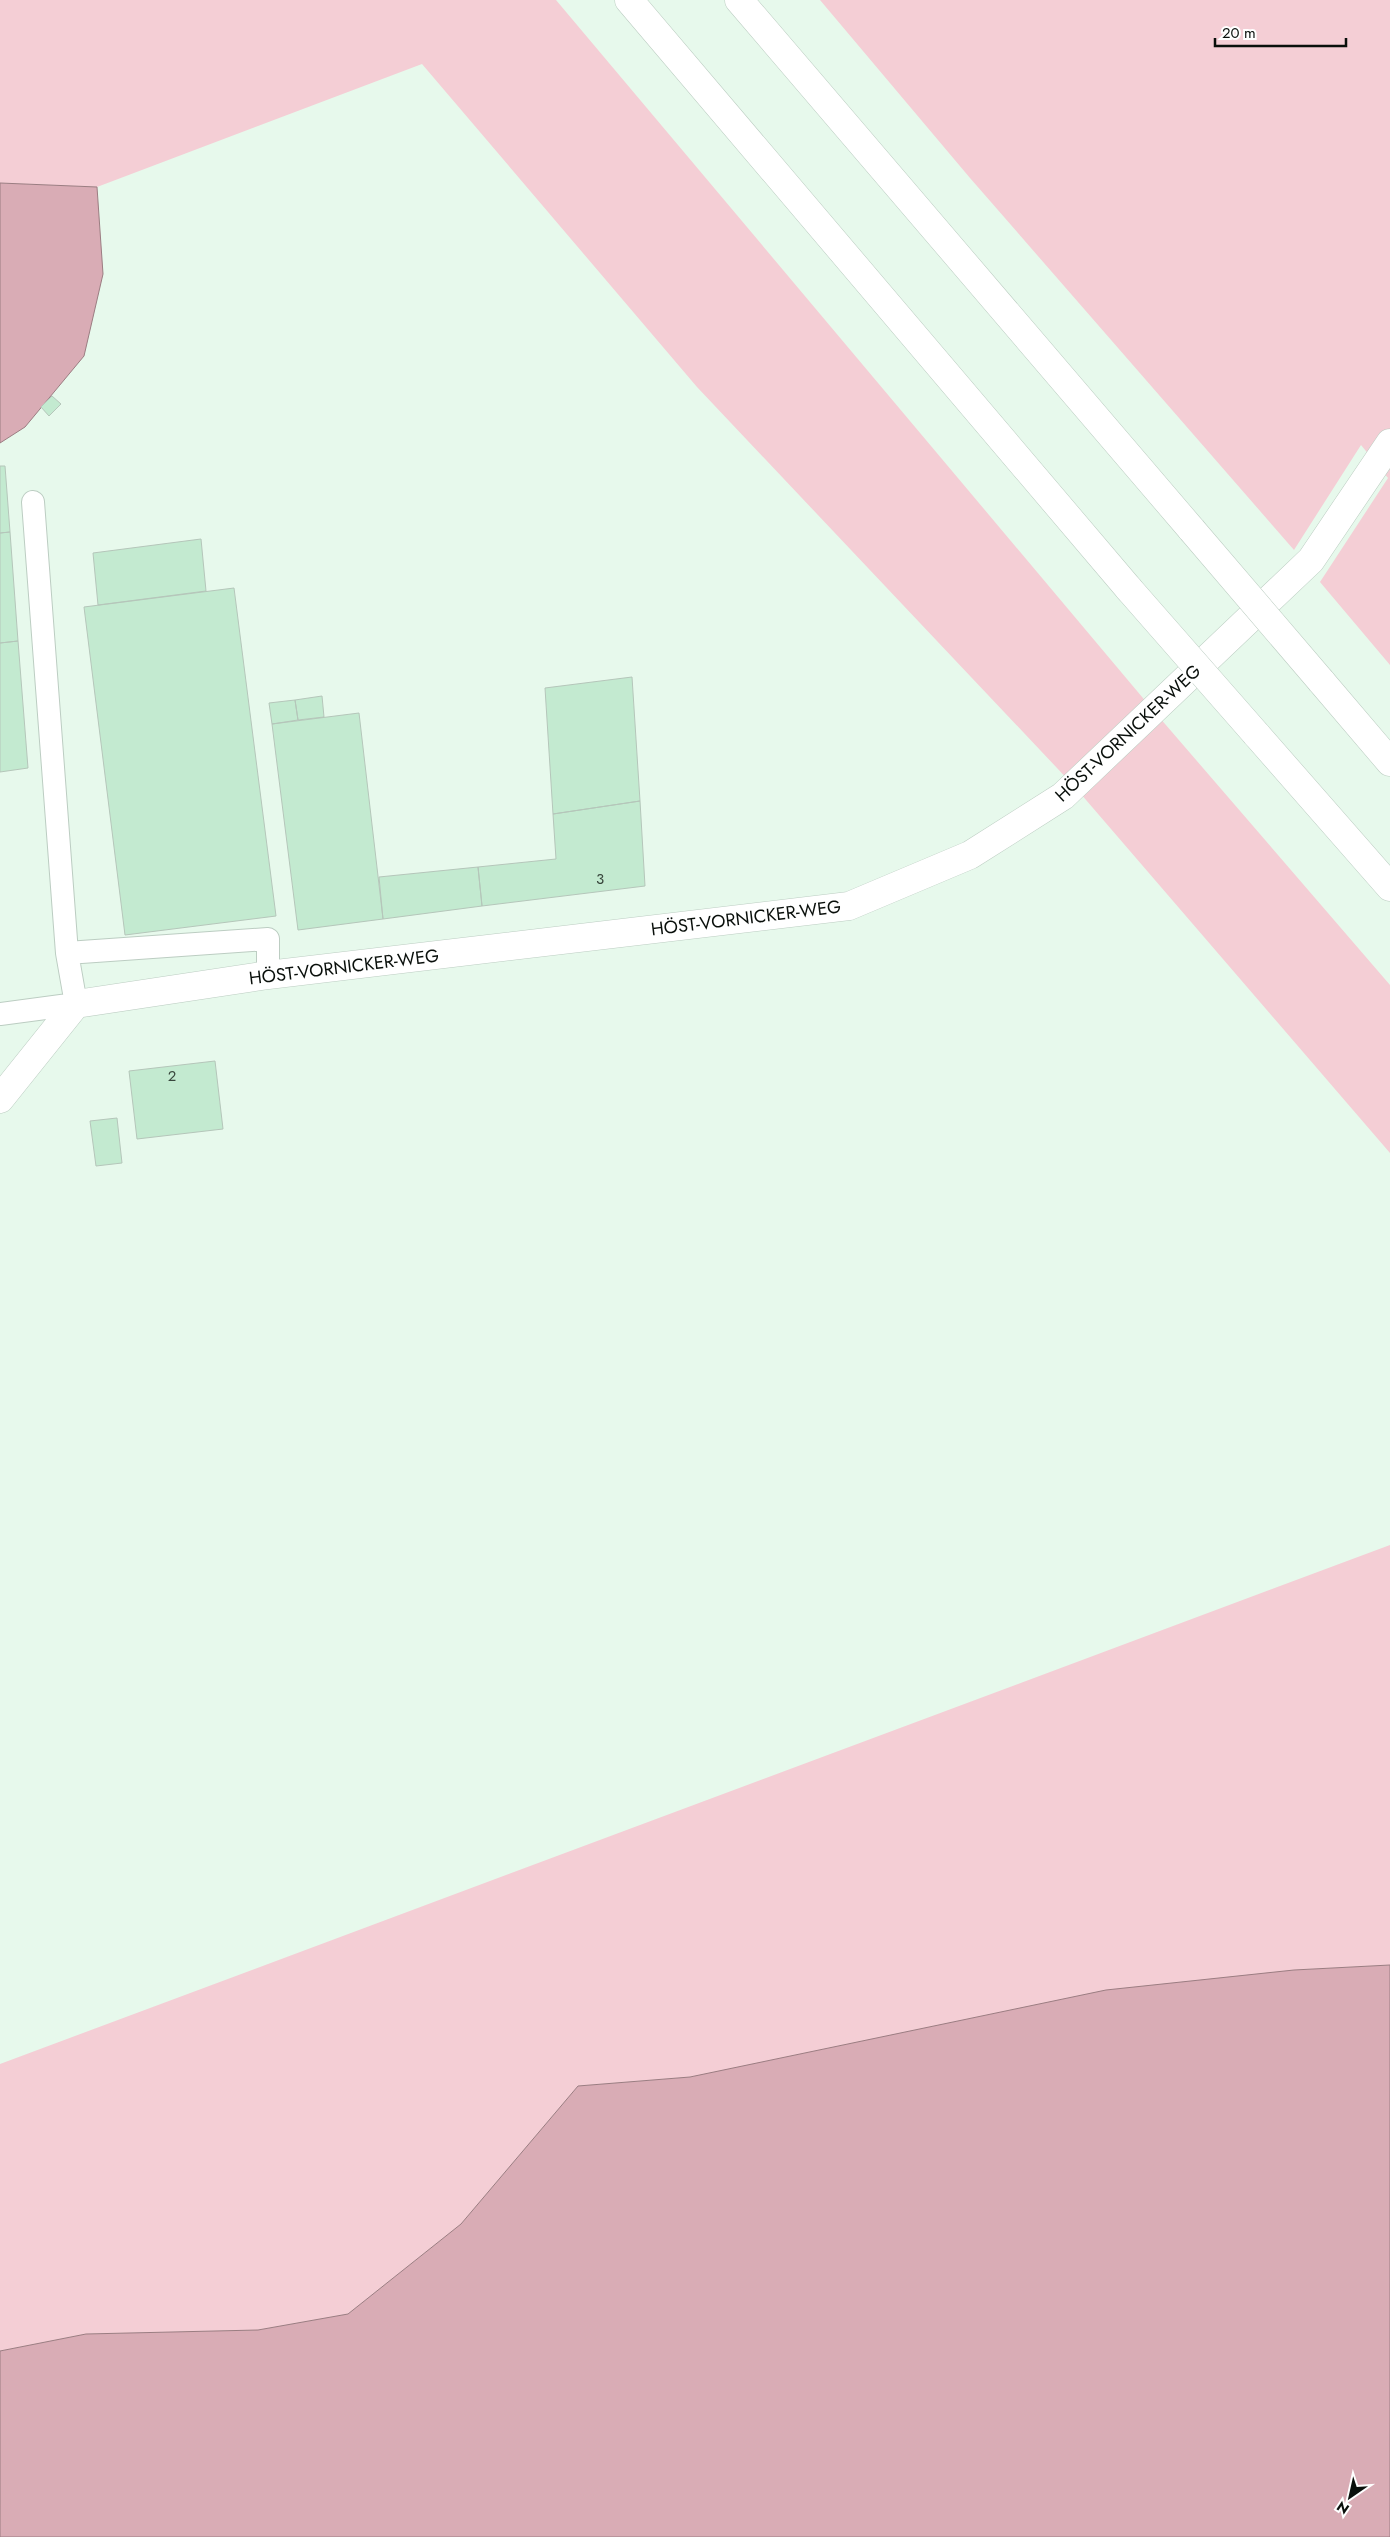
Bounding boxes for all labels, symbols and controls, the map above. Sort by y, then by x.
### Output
scale bar [1215,15,1346,47]
text: 20 m [1222,22,1256,44]
street label: HÖST-VORNICKER-WEG [1049,658,1207,808]
house number: 3 [596,868,604,890]
street label: HÖST-VORNICKER-WEG [649,893,843,943]
street label: HÖST-VORNICKER-WEG [247,942,441,992]
house number: 2 [168,1065,176,1087]
north arrow [1325,2472,1375,2522]
text: N [1333,2496,1353,2519]

